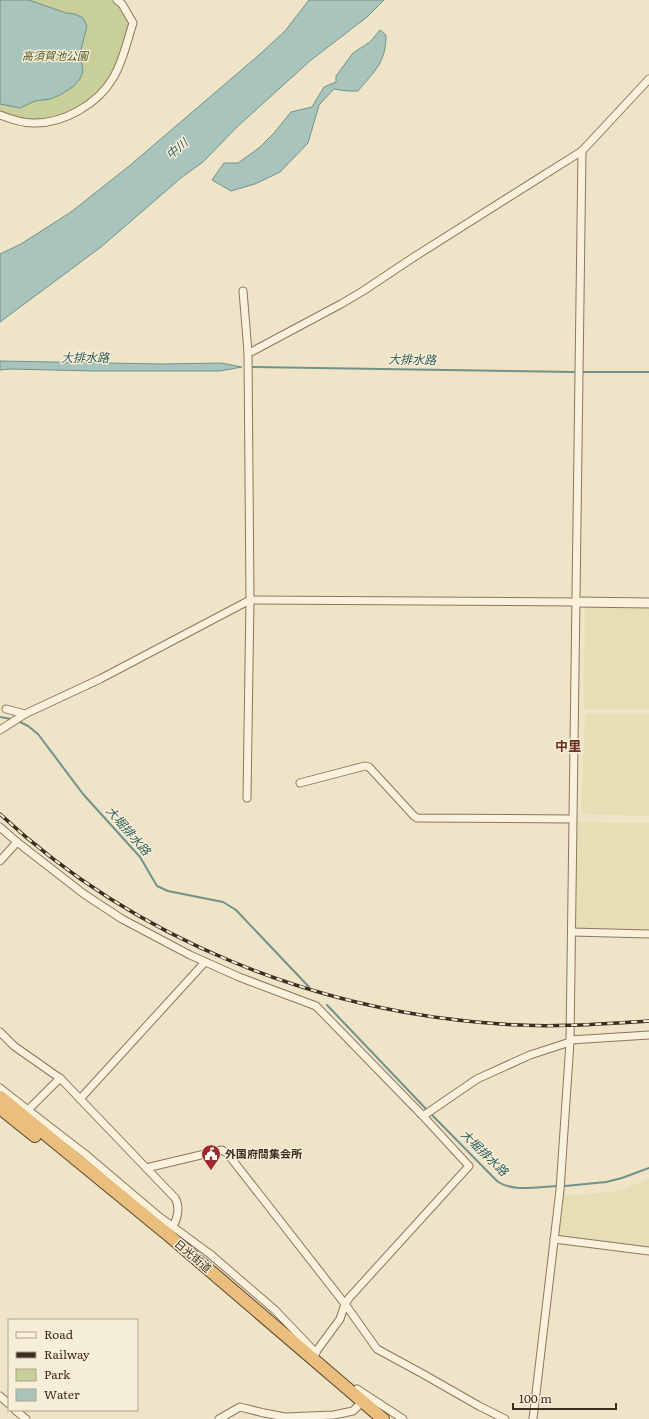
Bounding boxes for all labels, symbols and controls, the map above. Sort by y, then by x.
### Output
park label: 高須賀池公園 [22,47,90,63]
water label: 中川 [161,132,193,163]
water label: 大排水路 [61,348,110,366]
water label: 大排水路 [388,350,437,368]
district label: 中里 [555,736,581,755]
water label: 大堀排水路 [102,802,156,860]
water label: 大堀排水路 [457,1125,513,1180]
public building icon: 外国府間集会所 [200,1143,222,1171]
place label: 外国府間集会所 [225,1145,302,1161]
street label: 日光街道 [172,1235,216,1276]
legend [8,1319,138,1411]
text: Road [44,1325,74,1343]
text: Railway [44,1345,90,1363]
text: Park [44,1365,71,1383]
text: Water [44,1385,80,1403]
scale bar [513,1385,616,1411]
text: 100 m [519,1389,552,1407]

